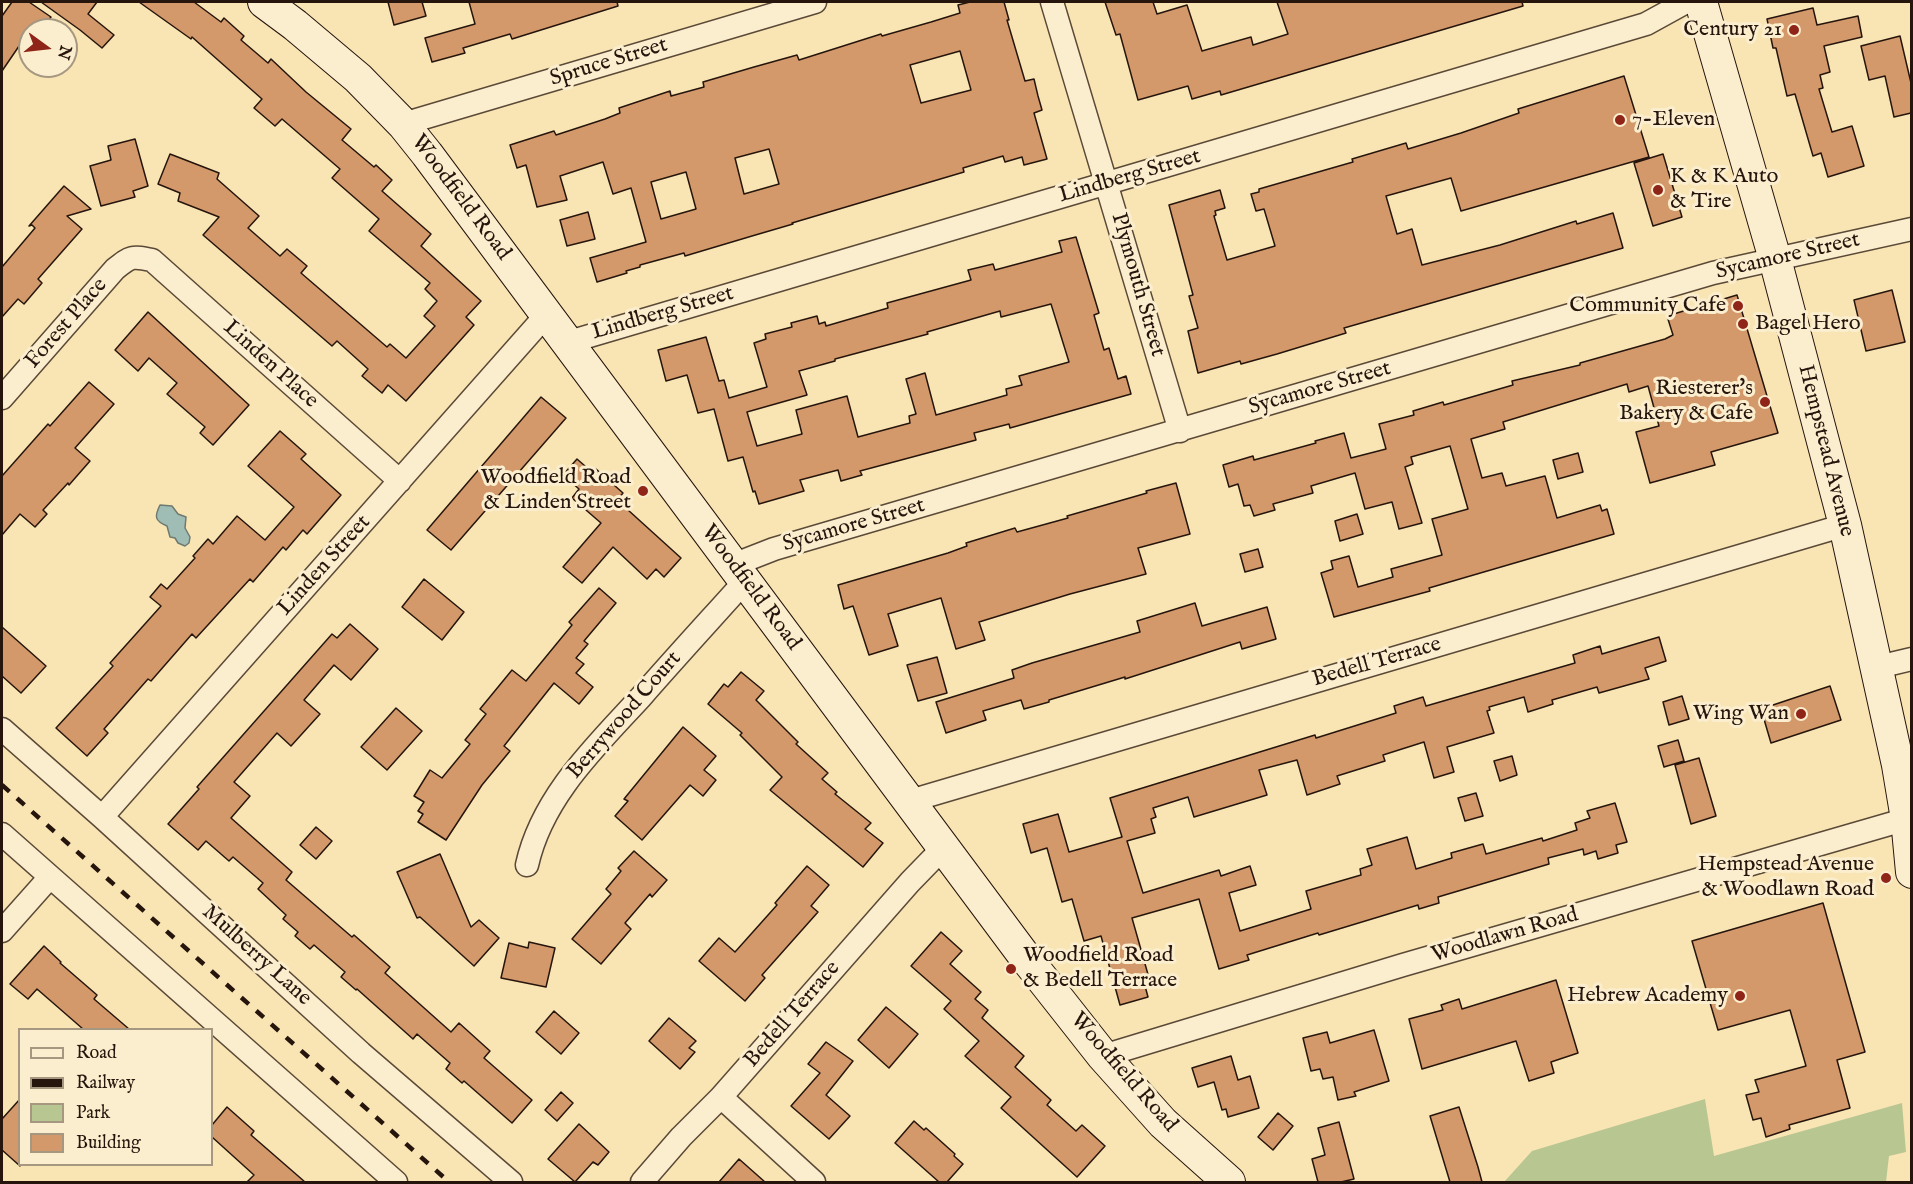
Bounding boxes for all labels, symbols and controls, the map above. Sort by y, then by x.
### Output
place label: Century 21 [1683,17,1782,43]
north arrow [18,18,78,78]
marker: Century 21 [1787,23,1801,37]
street label: Spruce Street [547,33,671,93]
text: N [52,43,75,61]
place label: 7-Eleven [1632,107,1715,133]
marker: 7-Eleven [1613,113,1627,127]
street label: Woodfield Road [404,130,516,266]
street label: Lindberg Street [1056,144,1204,210]
place label: K & K Auto & Tire [1670,164,1778,216]
marker: K & K Auto & Tire [1651,183,1665,197]
street label: Plymouth Street [1104,210,1170,360]
street label: Sycamore Street [1714,228,1862,286]
street label: Forest Place [20,273,114,375]
street label: Lindberg Street [589,281,737,347]
place label: Community Cafe [1569,293,1726,319]
marker: Community Cafe [1731,299,1745,313]
place label: Bagel Hero [1755,311,1861,337]
street label: Linden Place [217,315,323,415]
marker: Bagel Hero [1736,317,1750,331]
street label: Sycamore Street [1246,356,1394,422]
street label: Hempstead Avenue [1791,362,1859,540]
place label: Riesterer's Bakery & Cafe [1619,376,1753,428]
marker: Riesterer's Bakery & Cafe [1758,395,1772,409]
place label: Woodfield Road & Linden Street [481,465,631,516]
marker: Woodfield Road & Linden Street [636,484,650,498]
street label: Sycamore Street [780,493,928,559]
street label: Linden Street [273,510,377,622]
street label: Woodfield Road [694,520,806,656]
street label: Bedell Terrace [1310,632,1444,694]
street label: Berrywood Court [562,647,688,785]
place label: Wing Wan [1693,701,1789,727]
marker: Wing Wan [1794,707,1808,721]
place label: Hempstead Avenue & Woodlawn Road [1698,852,1874,903]
marker: Hempstead Avenue & Woodlawn Road [1879,871,1893,885]
street label: Mulberry Lane [196,900,316,1012]
street label: Woodlawn Road [1429,902,1581,970]
place label: Woodfield Road & Bedell Terrace [1023,943,1177,994]
street label: Bedell Terrace [739,956,847,1074]
marker: Woodfield Road & Bedell Terrace [1004,962,1018,976]
place label: Hebrew Academy [1567,983,1728,1009]
marker: Hebrew Academy [1733,989,1747,1003]
street label: Woodfield Road [1064,1008,1182,1138]
legend [18,1028,213,1166]
text: Road [76,1042,117,1065]
text: Railway [76,1072,135,1095]
text: Park [76,1102,110,1125]
text: Building [76,1132,141,1155]

